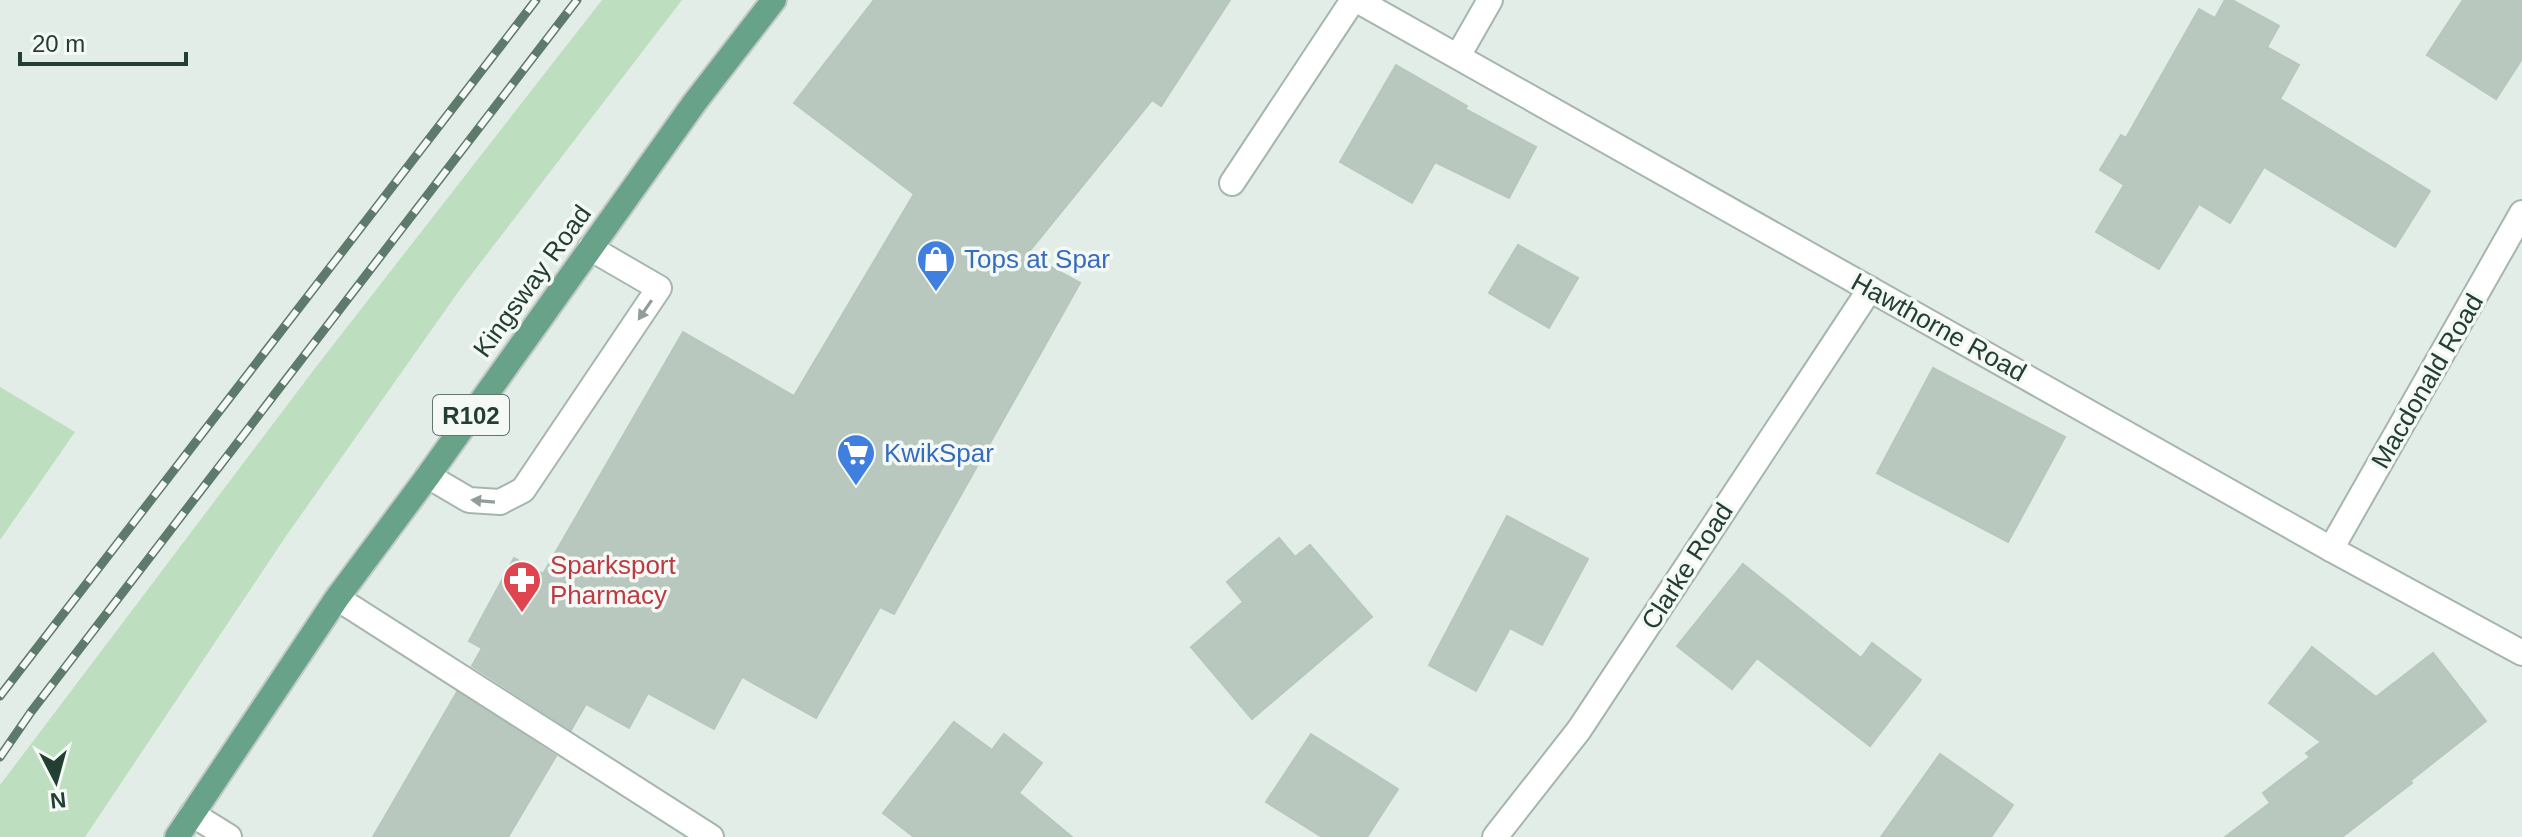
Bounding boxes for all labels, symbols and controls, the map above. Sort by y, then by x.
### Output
scale bar [20,16,186,66]
text: 20 m [32,30,85,57]
street label: Kingsway Road [467,199,597,363]
shop icon: Tops at Spar [915,238,957,293]
place label: Tops at Spar [964,244,1110,274]
street label: Hawthorne Road [1846,267,2032,387]
street label: Macdonald Road [2365,288,2489,474]
one-way arrow [638,299,652,321]
road number: R102 [433,395,509,435]
supermarket icon: KwikSpar [835,432,877,487]
place label: KwikSpar [884,438,994,468]
one-way arrow [470,494,495,507]
street label: Clarke Road [1635,497,1739,635]
place label: Sparksport Pharmacy [550,550,676,610]
pharmacy icon: Sparksport Pharmacy [501,559,543,614]
north arrow [16,741,96,821]
text: N [49,787,67,814]

